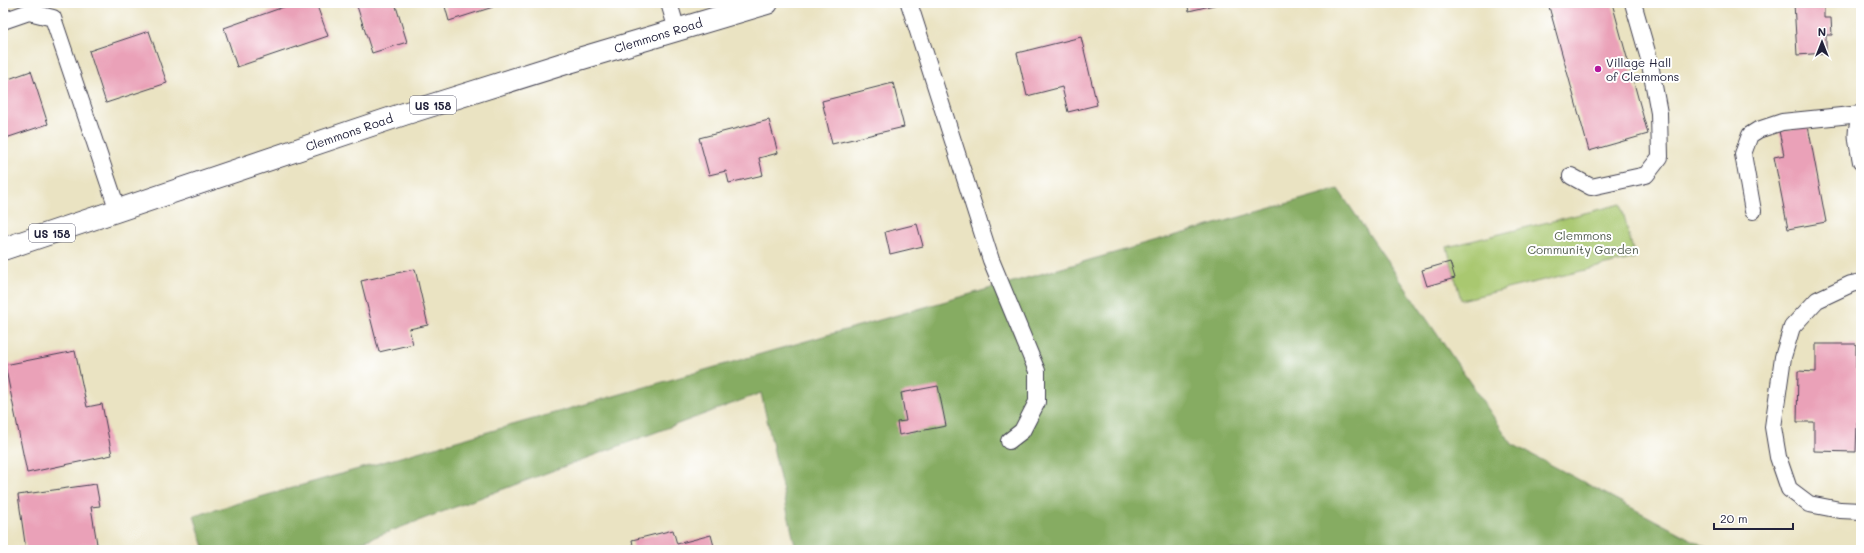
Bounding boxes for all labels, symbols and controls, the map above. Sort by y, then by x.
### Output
street label: Clemmons Road [612,14,704,56]
north arrow [1802,22,1842,62]
text: N [1818,24,1826,39]
place label: Village Hall of Clemmons [1606,54,1680,84]
marker: Village Hall of Clemmons [1593,64,1603,74]
road number: US 158 [410,96,456,114]
street label: Clemmons Road [303,109,395,154]
road number: US 158 [29,224,75,242]
park label: Clemmons Community Garden [1527,227,1639,257]
scale bar [1714,505,1793,531]
text: 20 m [1720,510,1748,526]

